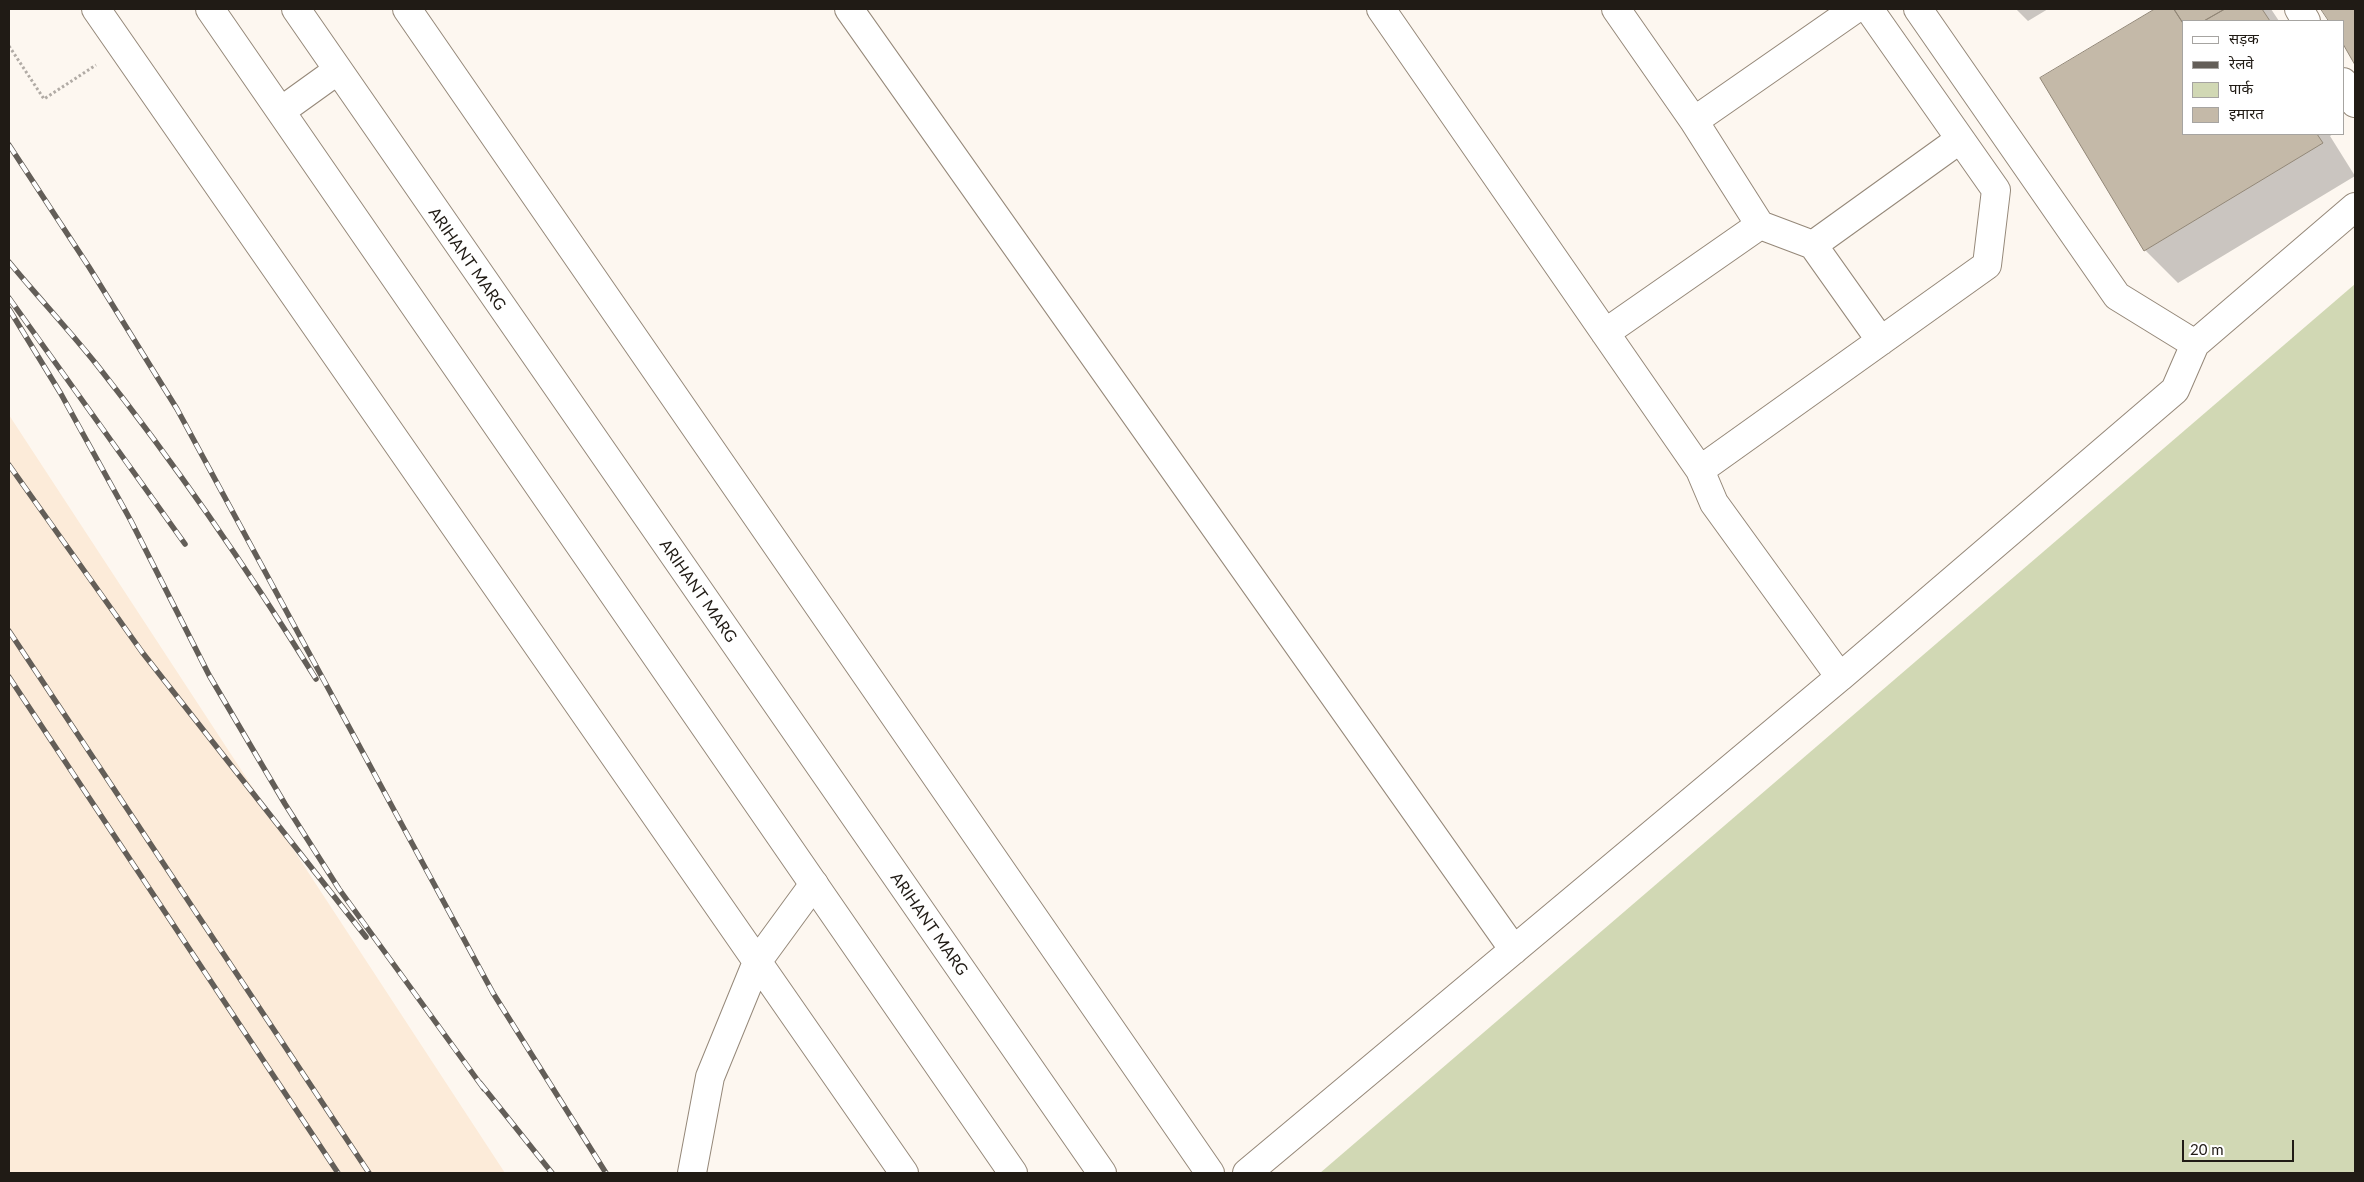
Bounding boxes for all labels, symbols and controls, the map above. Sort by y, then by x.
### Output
legend [2182,20,2344,135]
text: सड़क [2229,29,2259,47]
text: रेलवे [2229,54,2254,72]
text: पार्क [2229,79,2253,97]
text: इमारत [2229,104,2264,122]
street label: ARIHANT MARG [424,204,510,314]
street label: ARIHANT MARG [655,536,741,646]
street label: ARIHANT MARG [886,869,972,979]
scale bar [2184,1130,2296,1162]
text: 20 m [2190,1140,2224,1158]

